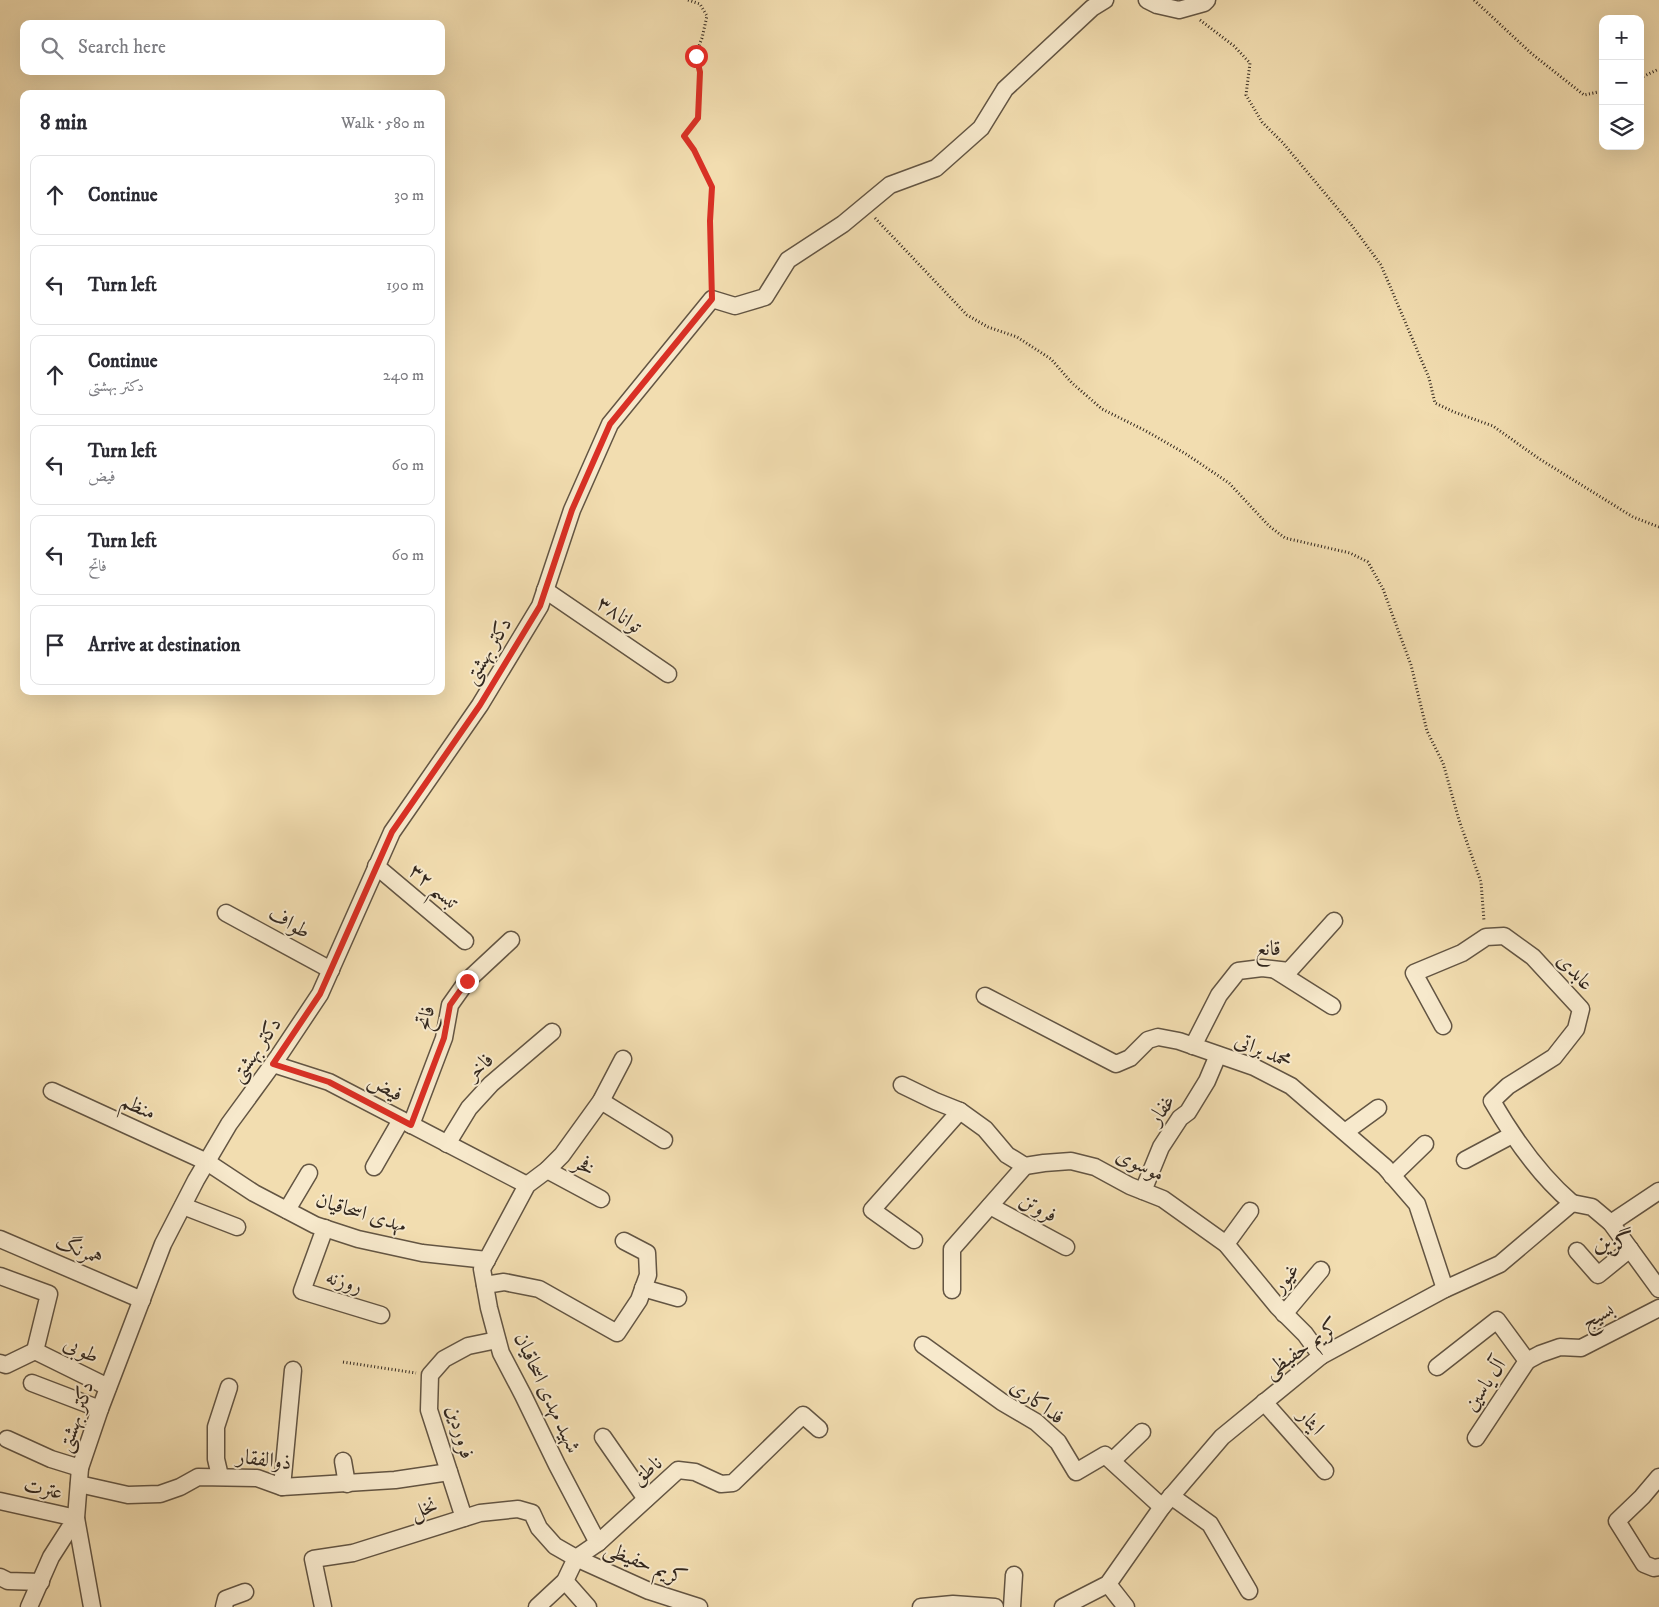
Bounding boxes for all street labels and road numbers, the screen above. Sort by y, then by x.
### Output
street label: توانا۳۸ [591,590,647,640]
street label: دکتر بهشتی [458,613,519,690]
street label: تبسم ۳۲ [398,858,465,921]
street label: طواف [263,901,315,945]
street label: قانع [1255,936,1281,967]
street label: عابدی [1551,948,1599,996]
street label: فاتح [410,1003,446,1034]
street label: دکتر بهشتی [224,1012,289,1088]
street label: محمد براتی [1230,1027,1296,1075]
street label: فاخر [459,1047,500,1088]
street label: فیض [363,1068,407,1108]
street label: منظم [114,1088,160,1132]
street label: غفار [1141,1090,1182,1132]
street label: موسوی [1112,1142,1168,1188]
street label: فخر [567,1149,599,1182]
street label: مهدی اسحاقیان [312,1187,410,1239]
street label: فروتن [1015,1187,1061,1229]
street label: همرنگ [51,1228,107,1272]
street label: غیور [1265,1258,1306,1300]
street label: روزنه [322,1264,366,1300]
street label: بسیج [1577,1297,1621,1340]
street label: کریم حفیظی [1259,1313,1347,1388]
street label: شهید مهدی اسحاقیان [508,1329,586,1457]
street label: طوبی [59,1330,103,1371]
street label: آل یاسین [1457,1351,1513,1416]
street label: فداکاری [1005,1373,1069,1431]
street label: دکتر بهشتی [52,1378,101,1456]
street label: فروردین [440,1402,480,1462]
street label: ایثار [1291,1402,1330,1441]
street label: ذوالفقار [233,1443,293,1476]
street label: ناطق [626,1450,668,1492]
street label: عترت [21,1472,65,1506]
street label: نخل [407,1492,441,1526]
street label: کریم حفیظی [598,1536,690,1596]

